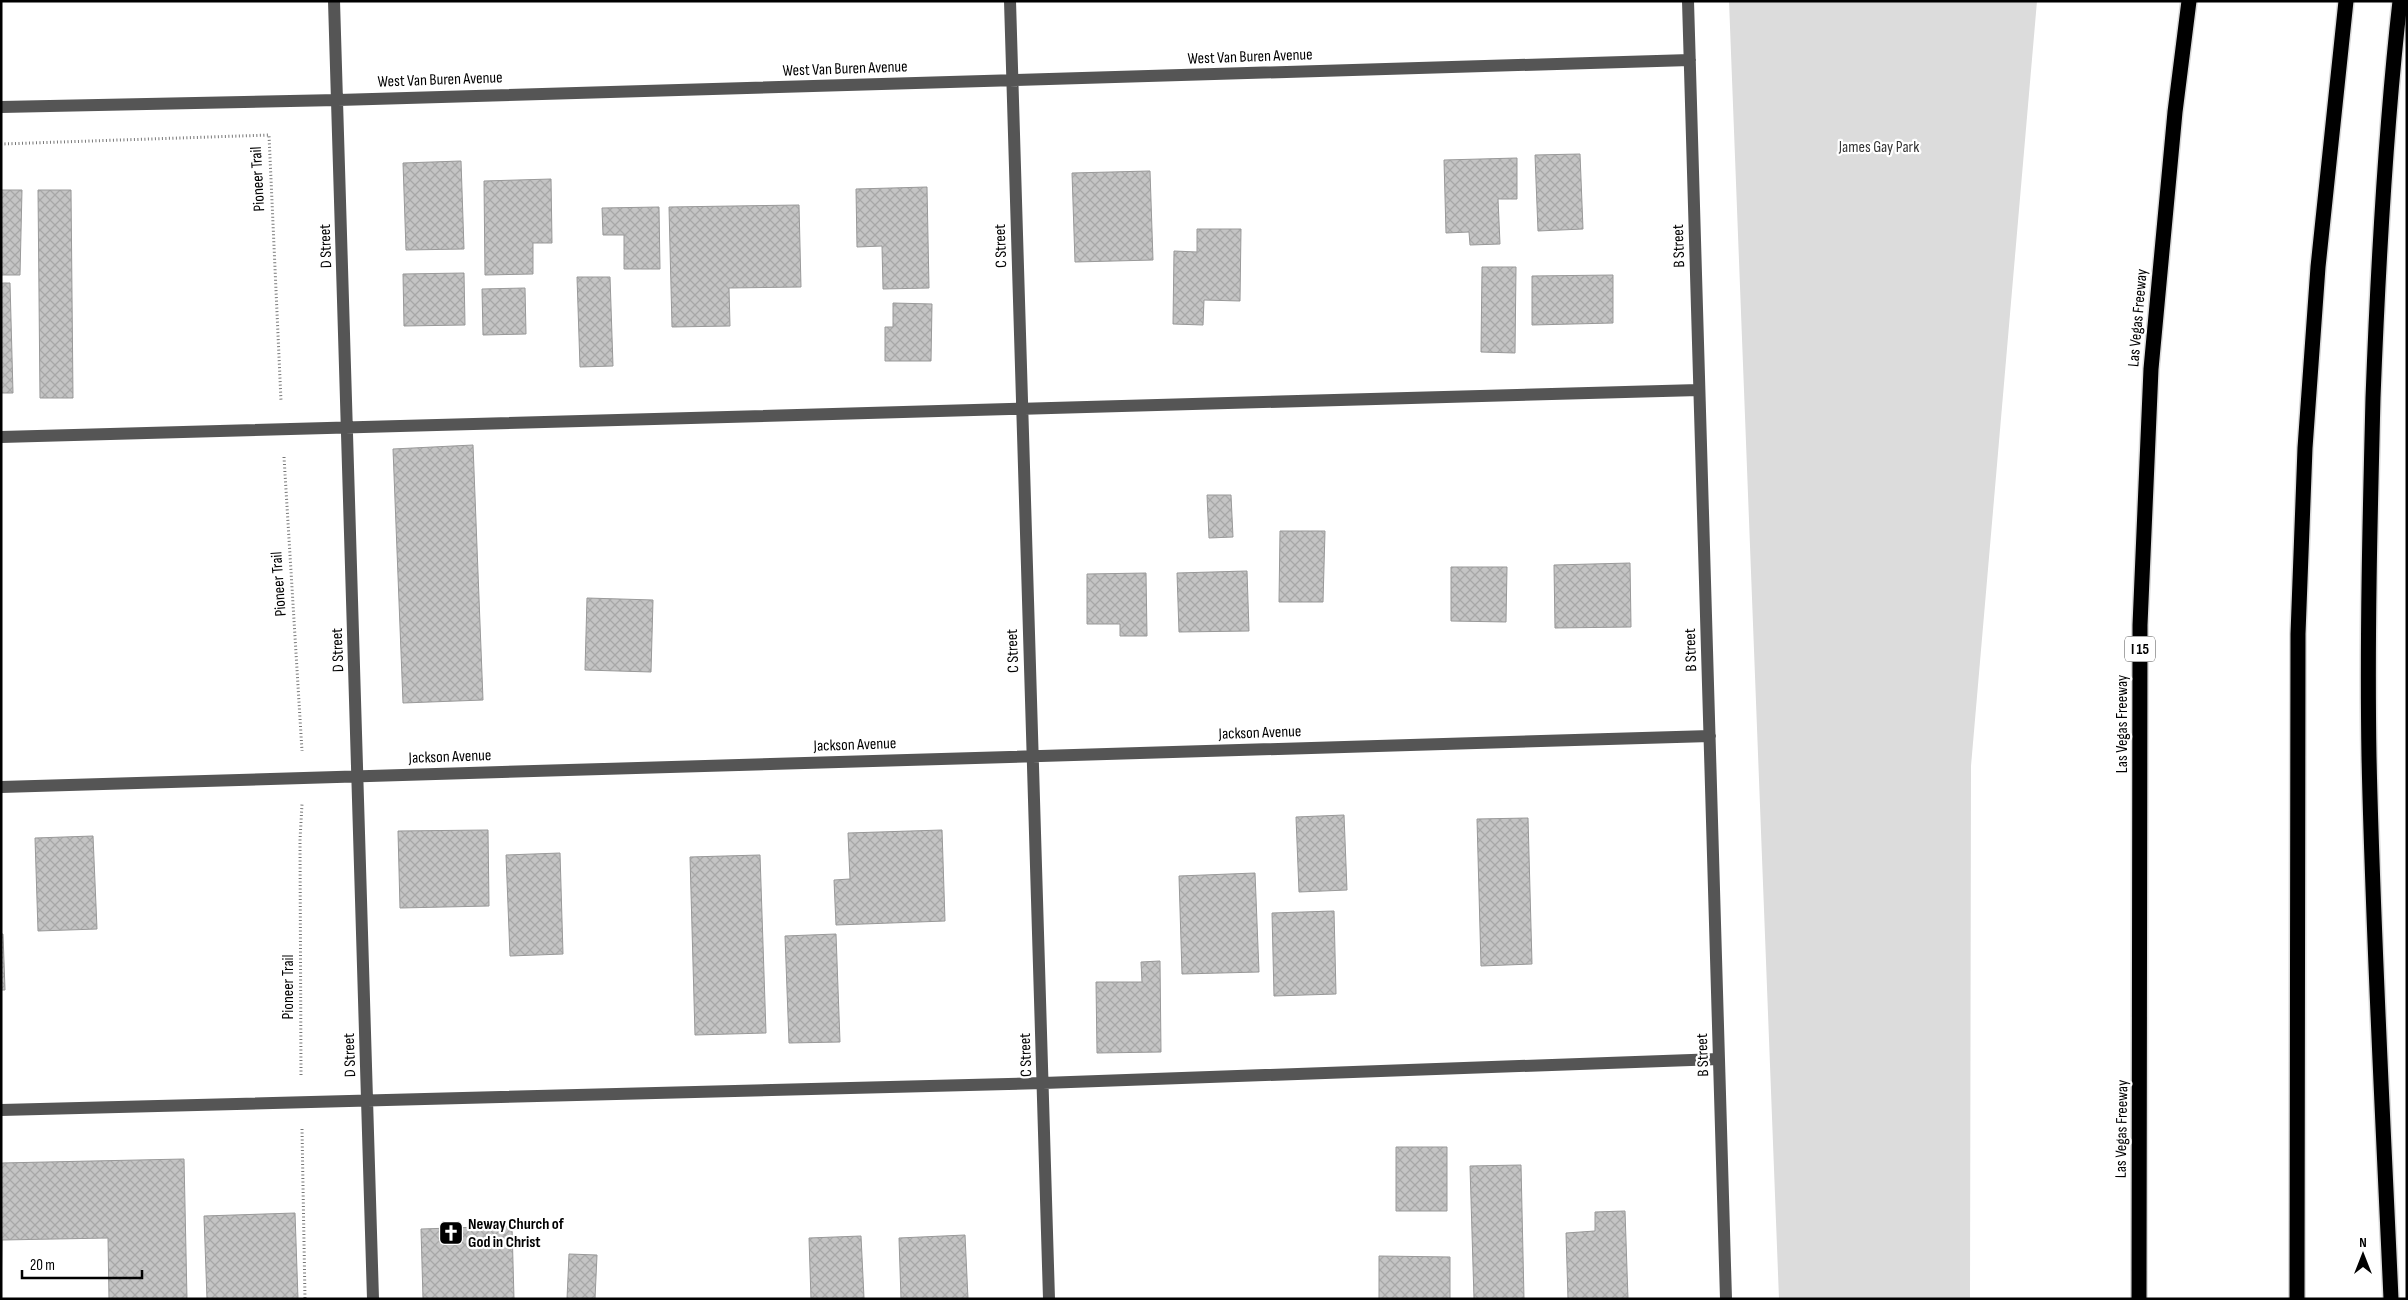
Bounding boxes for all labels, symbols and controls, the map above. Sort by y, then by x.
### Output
street label: West Van Buren Avenue [1187,45,1313,69]
street label: West Van Buren Avenue [782,57,908,81]
street label: West Van Buren Avenue [377,68,503,92]
park label: James Gay Park [1838,138,1919,157]
street label: Pioneer Trail [247,146,269,212]
street label: D Street [316,223,336,268]
street label: C Street [991,224,1011,268]
street label: B Street [1669,224,1689,268]
street label: Las Vegas Freeway [2124,268,2152,368]
street label: Pioneer Trail [267,551,291,617]
street label: D Street [328,627,348,672]
street label: B Street [1681,628,1701,672]
street label: C Street [1003,629,1023,673]
road number: I 15 [2125,636,2155,662]
street label: Las Vegas Freeway [2113,675,2132,773]
street label: Jackson Avenue [1217,722,1302,744]
street label: Jackson Avenue [812,734,897,756]
street label: Jackson Avenue [407,746,492,768]
street label: Pioneer Trail [279,954,298,1019]
street label: D Street [340,1032,360,1077]
street label: C Street [1016,1033,1036,1077]
street label: B Street [1693,1033,1713,1077]
street label: Las Vegas Freeway [2112,1080,2132,1178]
place label: Neway Church of God in Christ [468,1215,565,1252]
church icon: Neway Church of God in Christ [438,1220,464,1246]
north arrow [2338,1230,2388,1280]
text: N [2359,1234,2367,1251]
scale bar [22,1248,142,1280]
text: 20 m [30,1256,55,1275]

